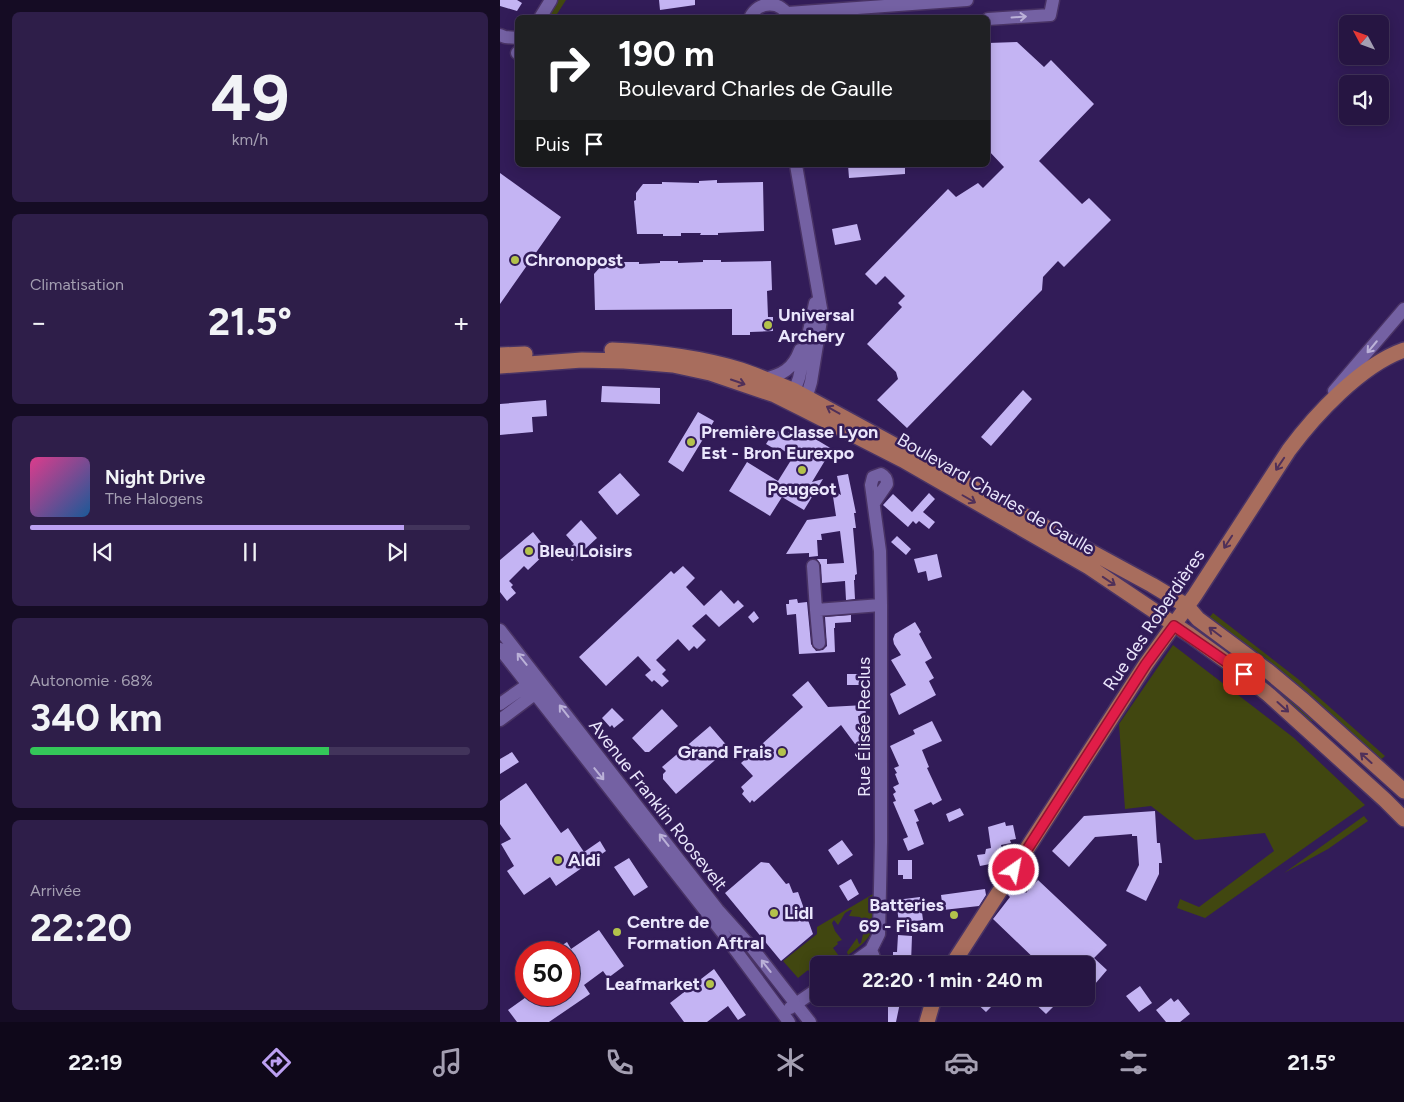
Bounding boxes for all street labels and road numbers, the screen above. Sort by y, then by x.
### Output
street label: Boulevard Charles de Gaulle [893,428,1099,560]
street label: Rue des Roberdières [1099,545,1209,695]
street label: Rue Élisée Reclus [853,657,875,797]
street label: Avenue Franklin Roosevelt [584,715,732,895]

